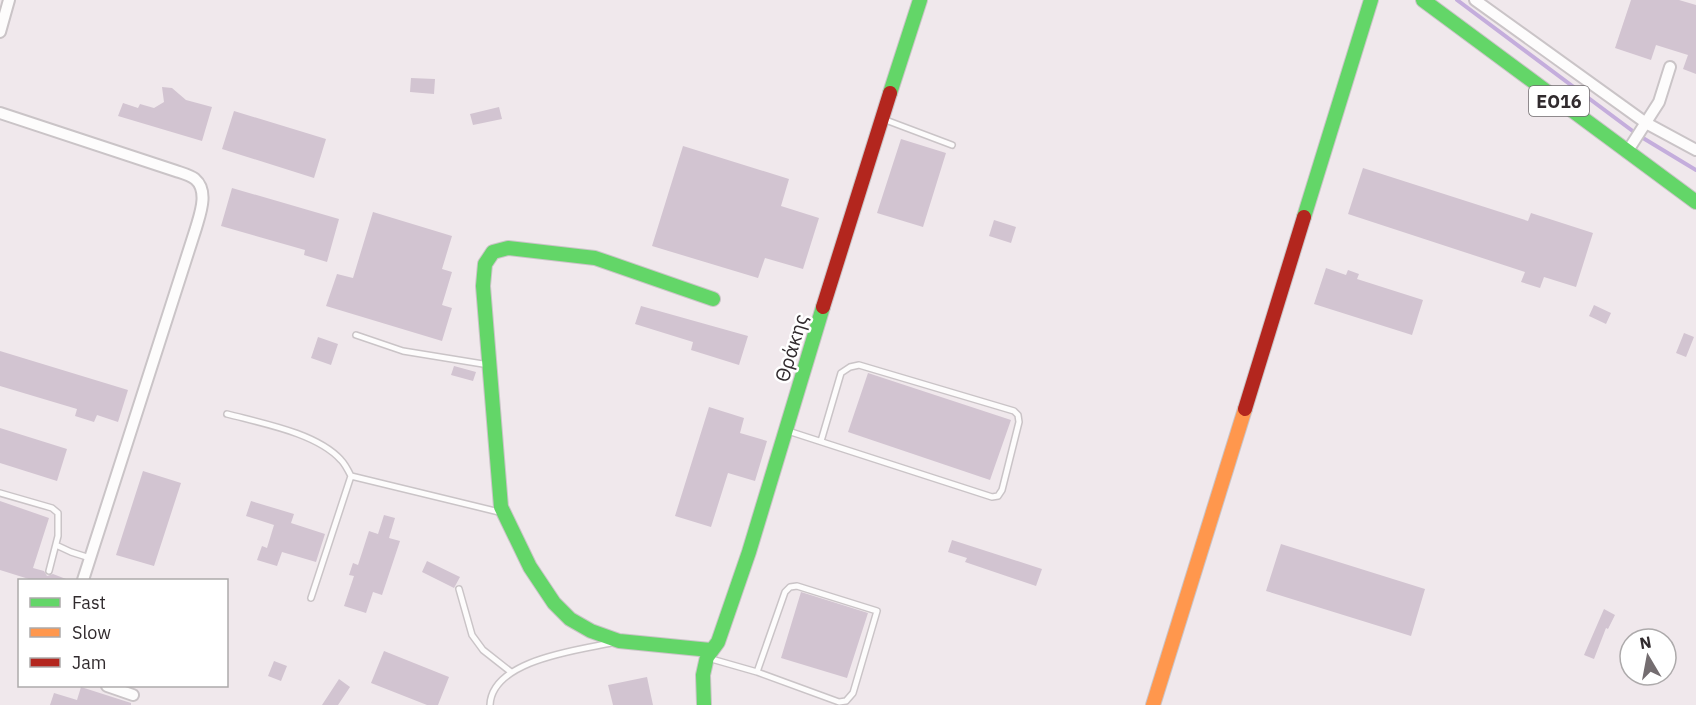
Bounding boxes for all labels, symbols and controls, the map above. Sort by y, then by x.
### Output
road number: ΕΟ16 [1529,86,1589,116]
street label: Θράκης [768,311,814,385]
legend [18,579,228,687]
text: Fast [72,591,106,614]
text: Slow [72,621,111,644]
north arrow [1618,627,1678,687]
text: N [1638,631,1653,653]
text: Jam [72,651,107,674]

